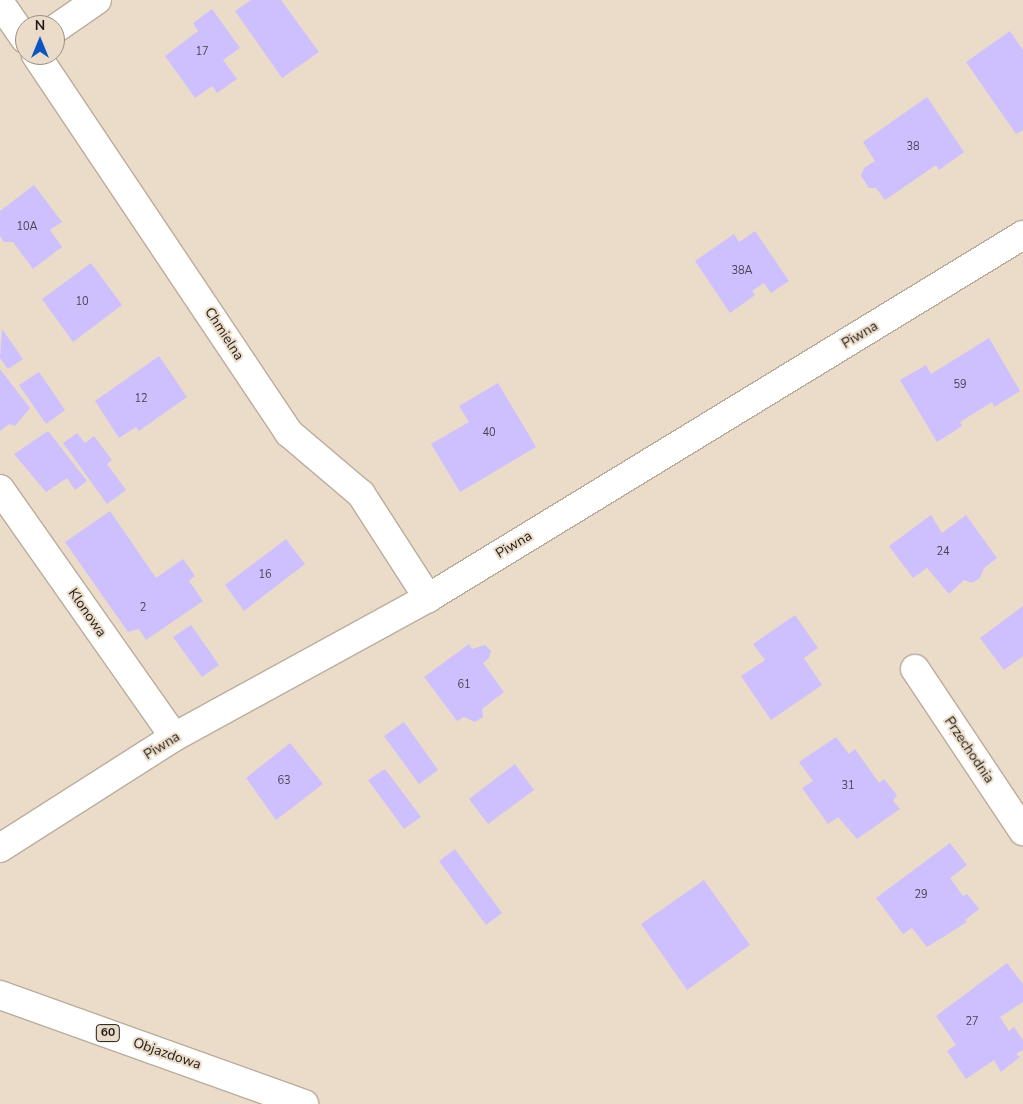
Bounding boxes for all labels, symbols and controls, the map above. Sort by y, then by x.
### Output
north arrow [15,15,65,65]
text: N [35,16,45,35]
house number: 17 [195,45,209,59]
house number: 38 [906,140,920,154]
house number: 10A [16,220,38,234]
house number: 38A [731,264,753,278]
house number: 10 [75,295,89,309]
street label: Chmielna [201,304,247,364]
street label: Piwna [839,318,881,352]
house number: 59 [953,378,967,392]
house number: 12 [134,392,148,406]
house number: 40 [482,426,496,440]
street label: Piwna [493,528,535,562]
house number: 24 [936,545,950,559]
house number: 16 [258,568,272,582]
street label: Klonowa [64,586,110,640]
house number: 2 [140,601,146,615]
house number: 61 [457,678,471,692]
street label: Przechodnia [941,714,997,786]
street label: Piwna [141,728,183,764]
house number: 63 [277,774,291,788]
house number: 31 [841,779,855,793]
house number: 29 [914,888,928,902]
house number: 27 [965,1015,979,1029]
road number: 60 [96,1024,120,1042]
street label: Objazdowa [131,1035,203,1073]

